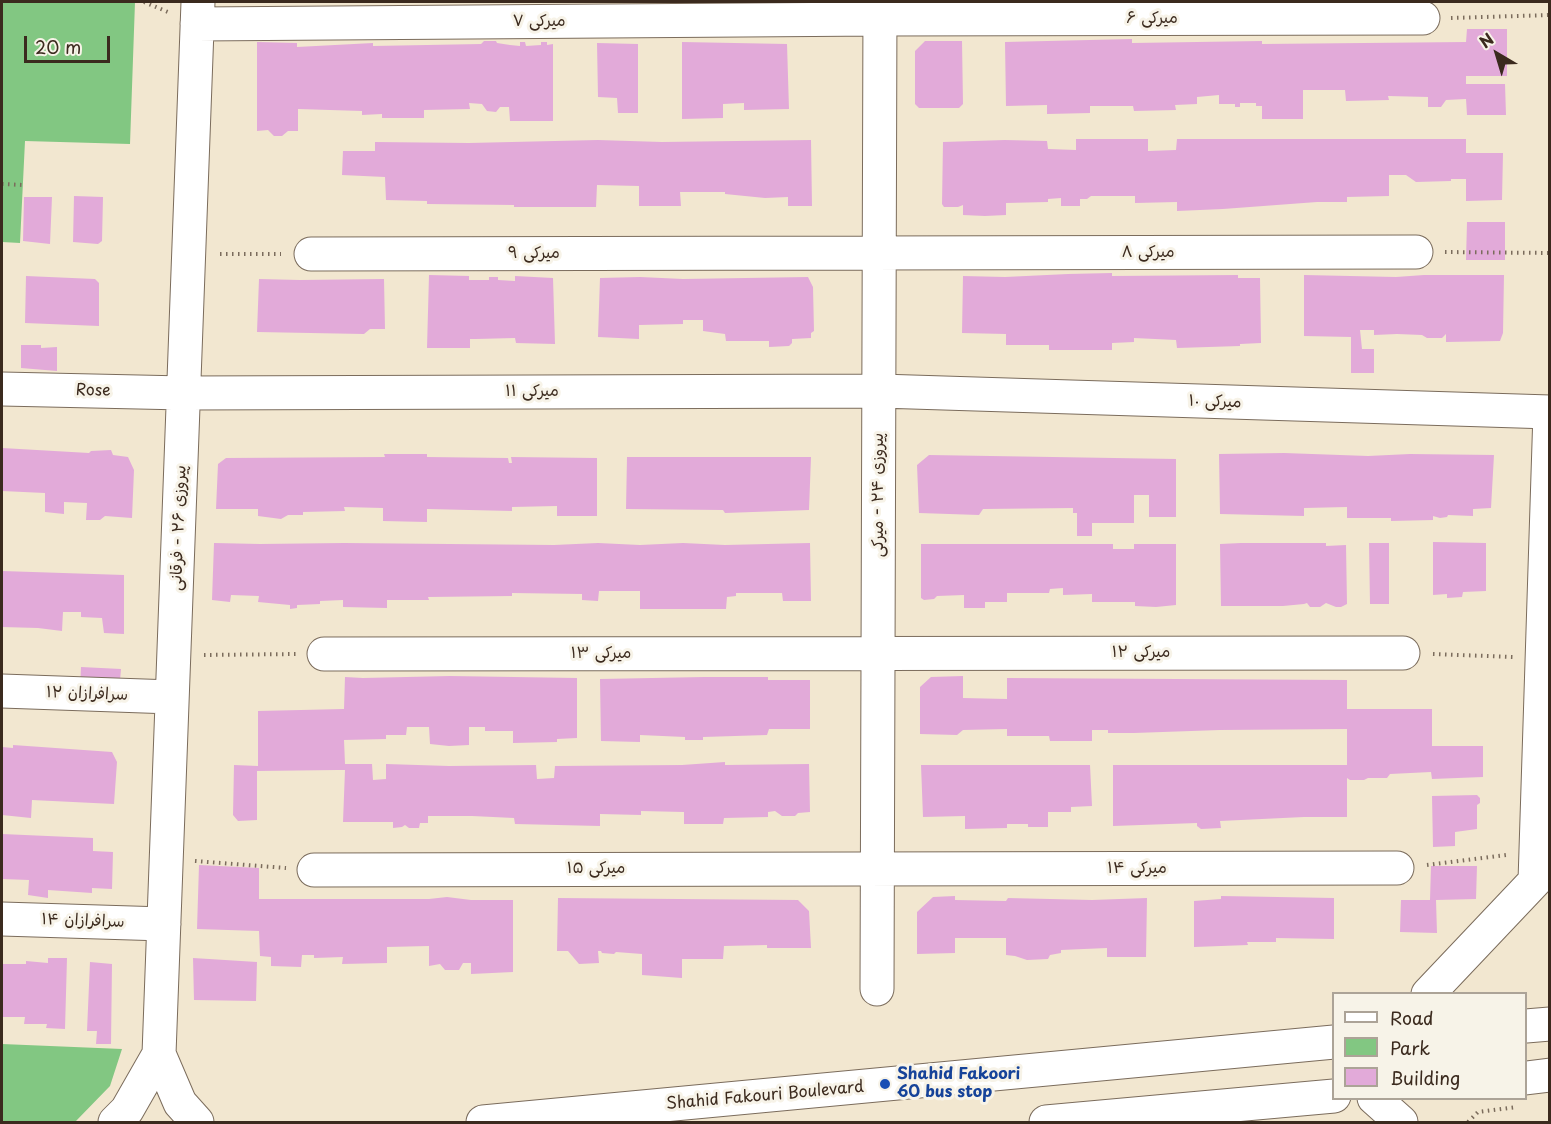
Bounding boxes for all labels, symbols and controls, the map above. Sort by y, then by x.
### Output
street label: میرکی ۶ [1126,9,1178,29]
street label: میرکی ۷ [512,12,566,32]
scale bar [27,24,112,62]
north arrow [1467,24,1527,84]
text: N [1474,26,1498,53]
text: 20 m [35,33,81,60]
street label: میرکی ۸ [1121,243,1175,263]
street label: میرکی ۹ [508,244,560,264]
street label: Rose [75,381,111,401]
street label: میرکی ۱۱ [505,382,559,402]
street label: میرکی ۱۰ [1188,391,1242,413]
street label: پیروزی ۲۴ - میرکی [869,433,889,557]
street label: پیروزی ۲۶ - فرقانی [167,465,191,591]
street label: میرکی ۱۲ [1112,643,1170,663]
street label: میرکی ۱۳ [571,644,631,664]
street label: سرافرازان ۱۲ [46,683,128,705]
street label: میرکی ۱۵ [567,859,625,879]
street label: میرکی ۱۴ [1107,859,1167,879]
street label: سرافرازان ۱۴ [41,910,125,932]
legend [1332,992,1527,1100]
text: Road [1390,1004,1434,1031]
text: Park [1390,1034,1430,1061]
text: Building [1390,1064,1460,1091]
place label: Shahid Fakoori 60 bus stop [897,1065,1020,1103]
marker: Shahid Fakoori 60 bus stop [878,1077,892,1091]
street label: Shahid Fakouri Boulevard [665,1078,865,1114]

